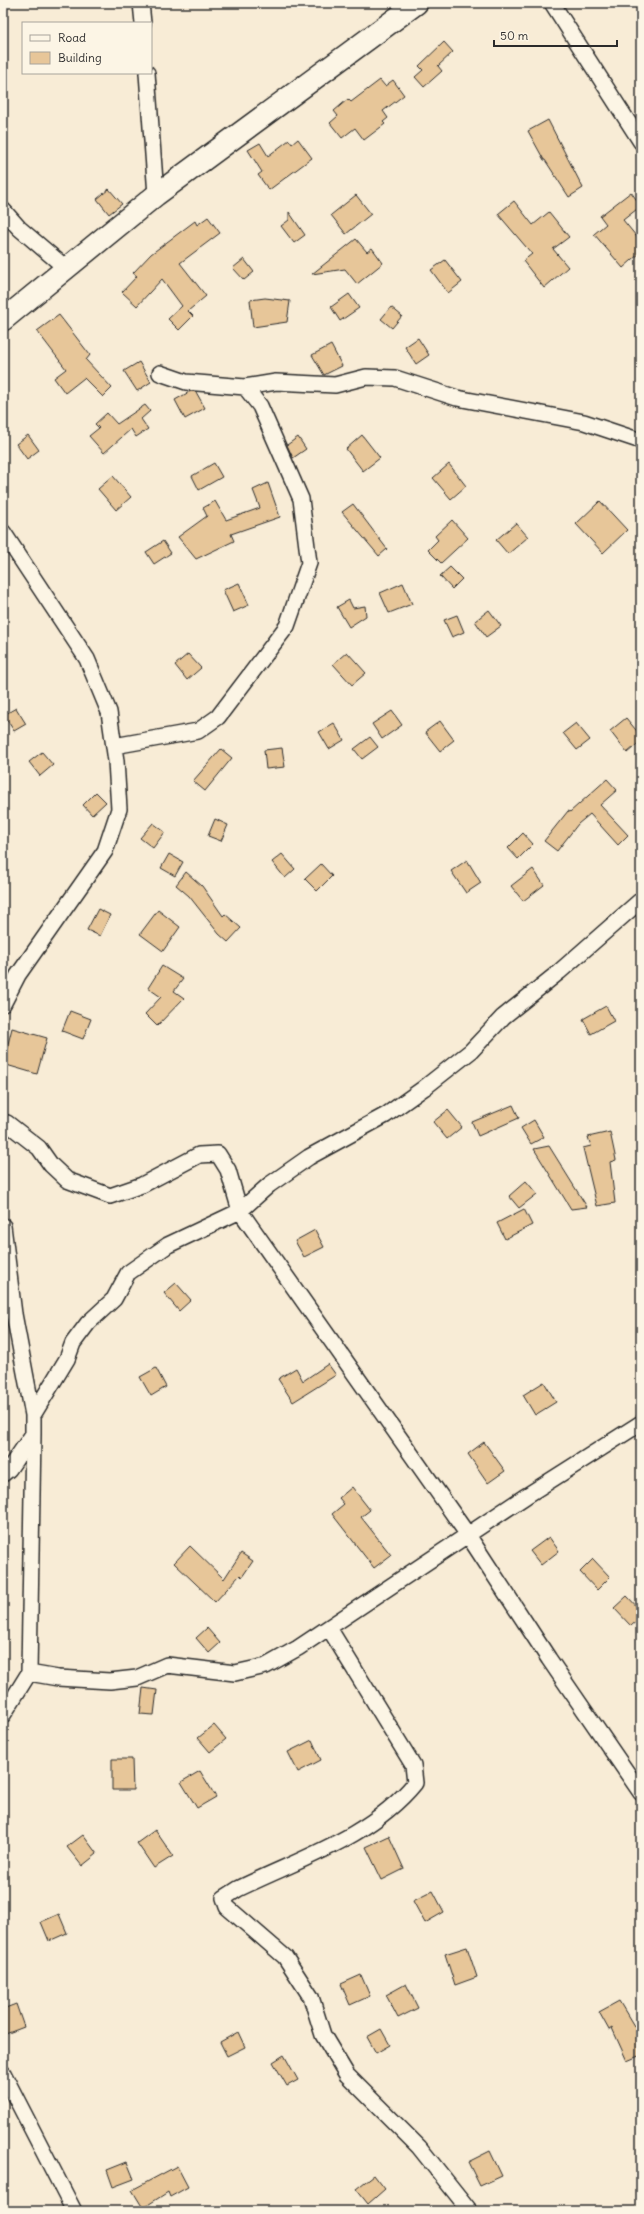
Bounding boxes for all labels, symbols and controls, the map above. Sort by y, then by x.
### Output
legend [22,22,152,74]
scale bar [494,22,617,48]
text: 50 m [500,28,529,43]
text: Road [58,30,86,45]
text: Building [58,50,102,65]

